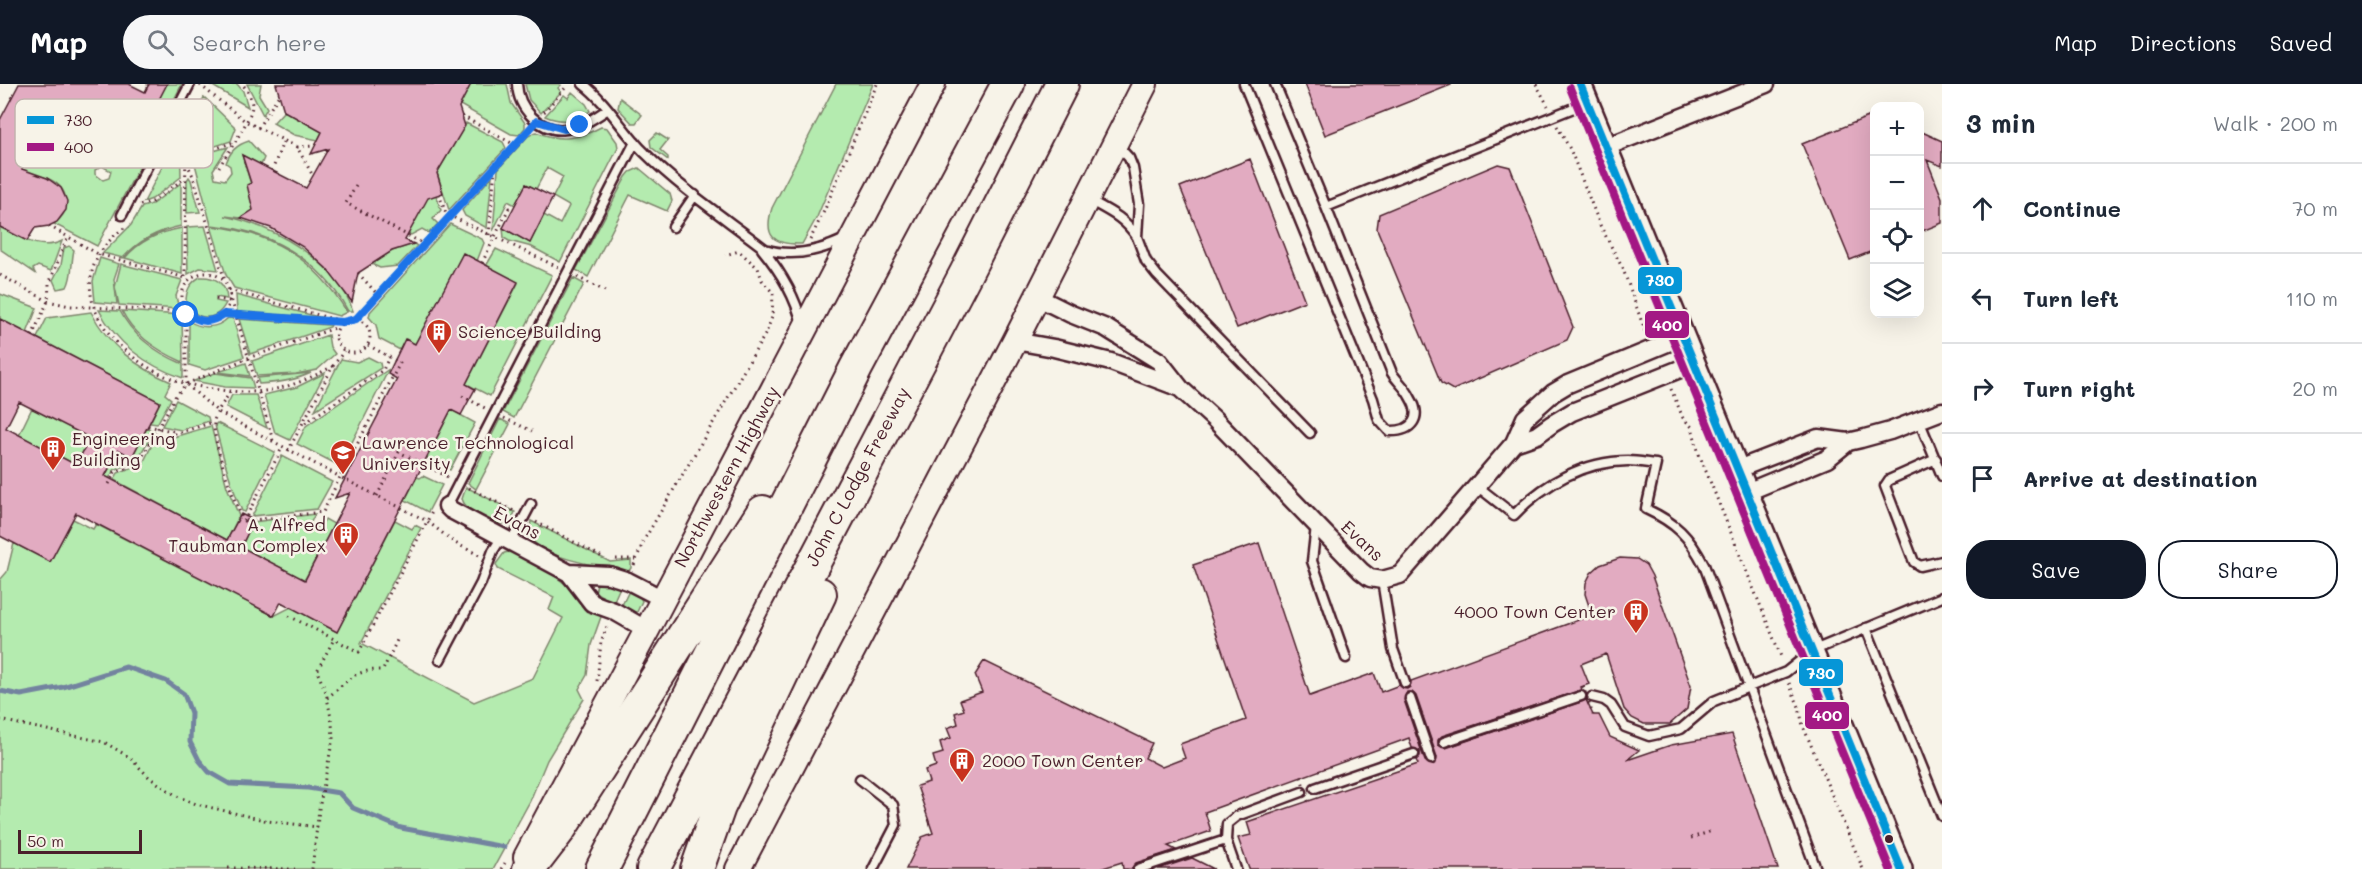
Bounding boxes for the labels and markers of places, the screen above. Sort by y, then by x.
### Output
building icon: Science Building [424,317,454,355]
place label: Science Building [458,319,601,343]
place label: Engineering Building [72,426,175,471]
place label: Lawrence Technological University [362,430,574,475]
building icon: Engineering Building [38,434,68,472]
school or university icon: Lawrence Technological University [328,438,358,476]
place label: A. Alfred Taubman Complex [168,512,326,557]
building icon: A. Alfred Taubman Complex [331,520,361,558]
building icon: 4000 Town Center [1621,597,1651,635]
place label: 4000 Town Center [1454,599,1616,623]
building icon: 2000 Town Center [947,746,977,784]
place label: 2000 Town Center [982,748,1144,772]
unlabelled marker [1883,833,1895,845]

